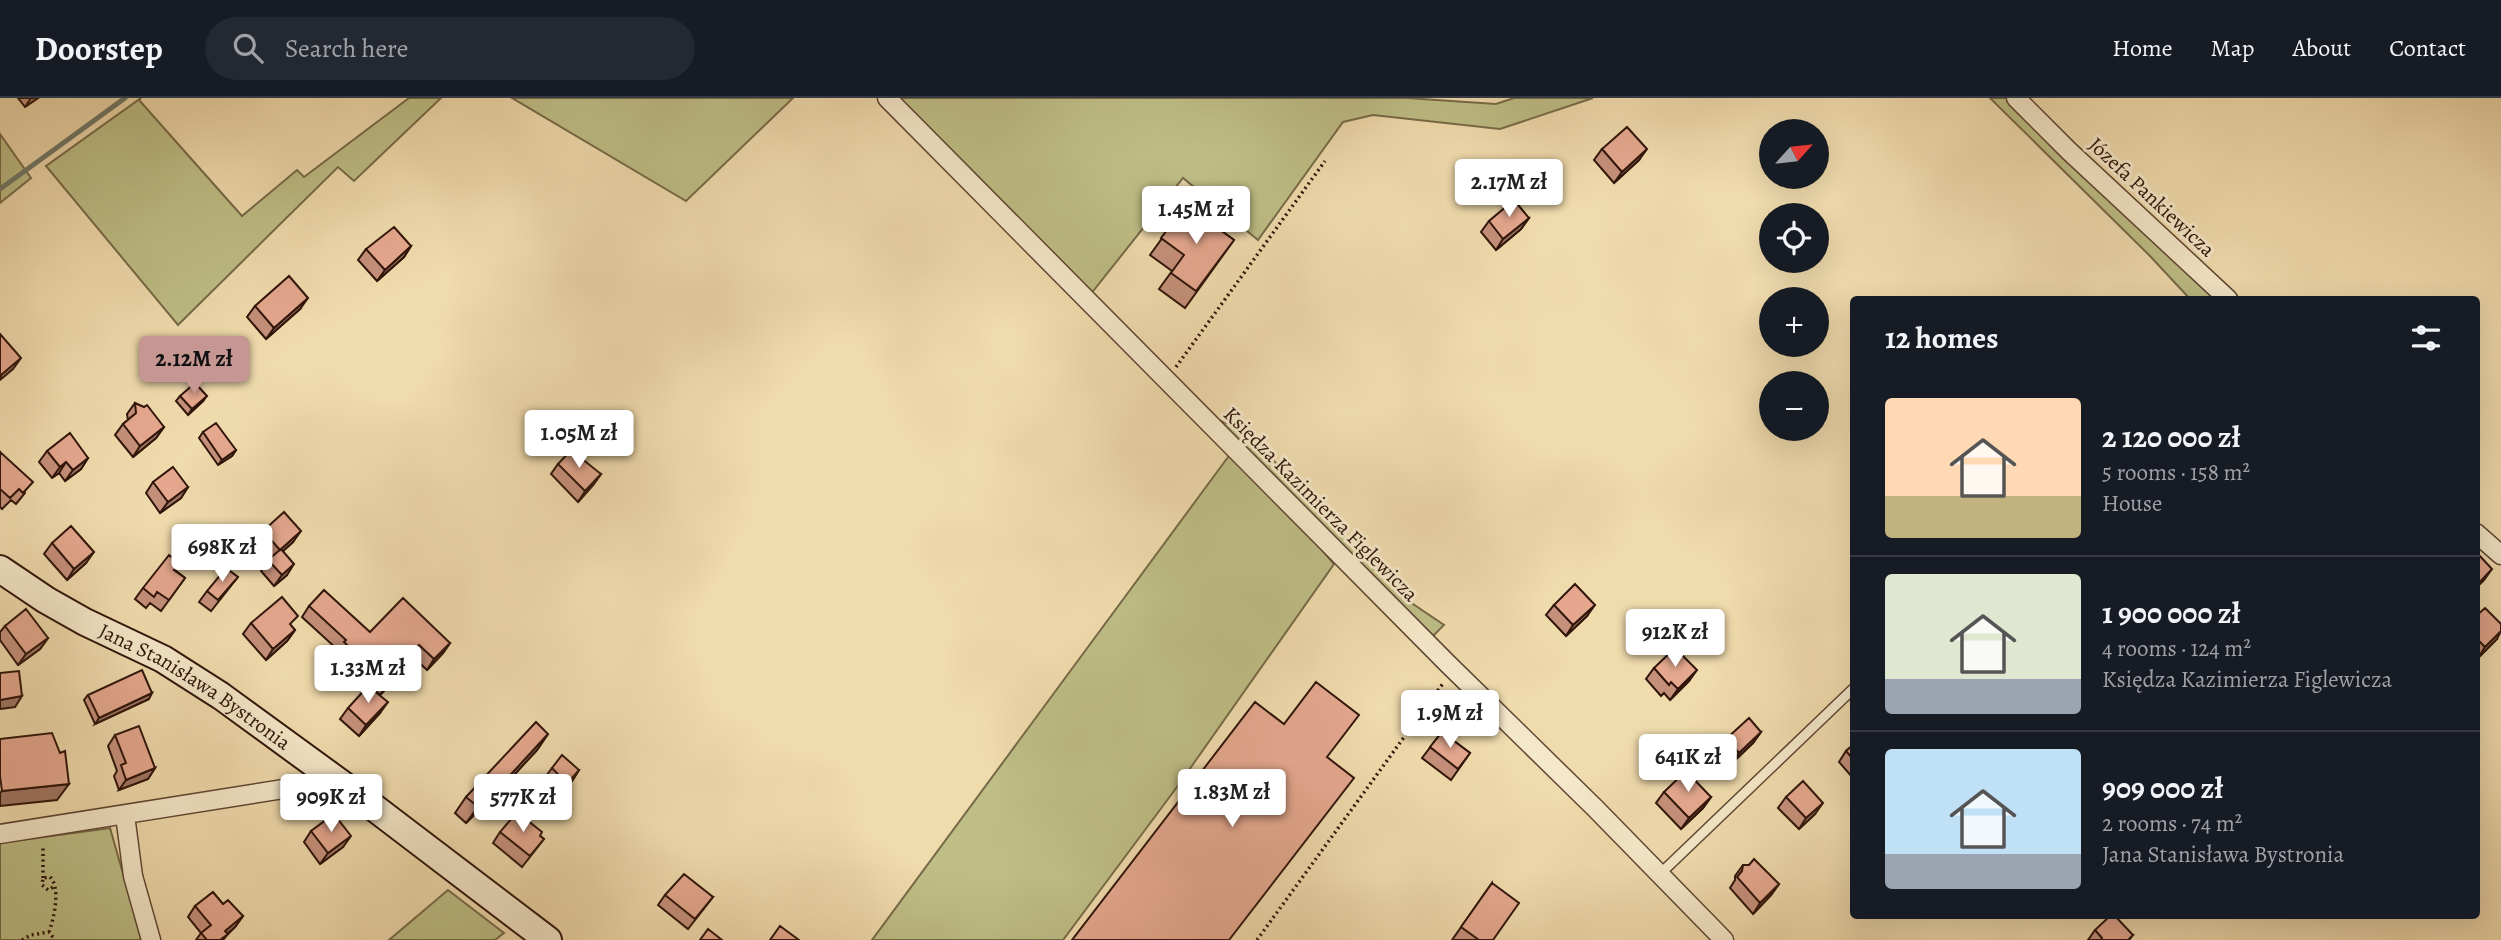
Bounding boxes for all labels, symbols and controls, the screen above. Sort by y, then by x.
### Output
search box [205,17,695,80]
text: Doorstep [35,26,163,71]
icon: search [229,29,267,67]
text: Search here [285,31,408,66]
text: Home [2112,32,2173,64]
text: Map [2211,32,2255,64]
text: About [2293,32,2351,64]
text: Contact [2389,32,2466,64]
north arrow [1759,119,1829,189]
map controls [1759,119,1829,441]
street label: Józefa Pankiewicza [2083,131,2221,263]
pin: 2.17M zł [1437,159,1581,219]
text: 2.17M zł [1471,166,1547,197]
pin: 1.45M zł [1124,186,1268,246]
text: 1.45M zł [1158,193,1234,224]
button: locate [1759,203,1829,273]
button: + [1759,287,1829,357]
text: 12 homes [1885,318,1998,358]
icon: filters [2407,319,2445,357]
pin: 2.12M zł [122,336,266,396]
text: 2.12M zł [155,343,233,374]
button: − [1759,371,1829,441]
street label: Księdza Kazimierza Figlewicza [1217,400,1425,608]
pin: 1.05M zł [507,410,651,470]
text: 1.05M zł [541,417,617,448]
text: 2 120 000 zł [2102,417,2241,457]
icon: home [1941,426,2025,510]
text: 5 rooms · 158 m² [2102,457,2250,488]
text: House [2102,488,2162,519]
pin: 698K zł [157,524,287,584]
text: 698K zł [187,531,257,562]
text: 1 900 000 zł [2102,593,2241,633]
icon: home [1941,602,2025,686]
pin: 912K zł [1610,610,1740,669]
text: 912K zł [1642,616,1708,647]
street label: Jana Stanisława Bystronia [94,617,297,757]
text: 4 rooms · 124 m² [2102,633,2251,664]
pin: 1.33M zł [296,646,440,705]
text: 1.33M zł [330,652,406,683]
text: Księdza Kazimierza Figlewicza [2102,664,2392,695]
pin: 1.9M zł [1385,690,1515,750]
text: 1.9M zł [1417,697,1483,728]
pin: 641K zł [1623,734,1753,794]
text: 641K zł [1655,741,1721,772]
text: 909 000 zł [2102,768,2223,808]
pin: 1.83M zł [1160,770,1304,829]
pin: 909K zł [266,774,396,834]
pin: 577K zł [458,774,588,834]
text: 1.83M zł [1194,776,1270,807]
icon: home [1941,777,2025,861]
text: 909K zł [296,781,366,812]
text: 577K zł [490,781,556,812]
text: 2 rooms · 74 m² [2102,808,2242,839]
text: Jana Stanisława Bystronia [2102,839,2344,870]

